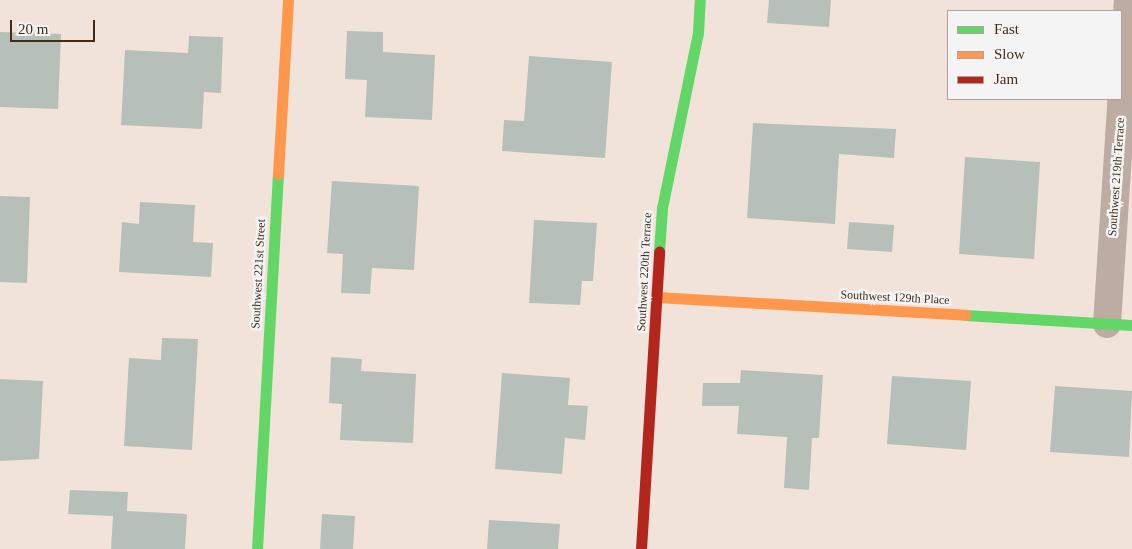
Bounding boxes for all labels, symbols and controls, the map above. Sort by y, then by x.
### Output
scale bar [12,10,98,42]
legend [947,10,1122,100]
text: 20 m [18,21,48,37]
text: Fast [994,21,1019,37]
text: Slow [994,46,1025,62]
text: Jam [994,71,1018,87]
street label: Southwest 219th Terrace [1106,117,1128,237]
street label: Southwest 220th Terrace [635,212,655,332]
street label: Southwest 221st Street [249,219,269,329]
street label: Southwest 129th Place [840,288,950,308]

